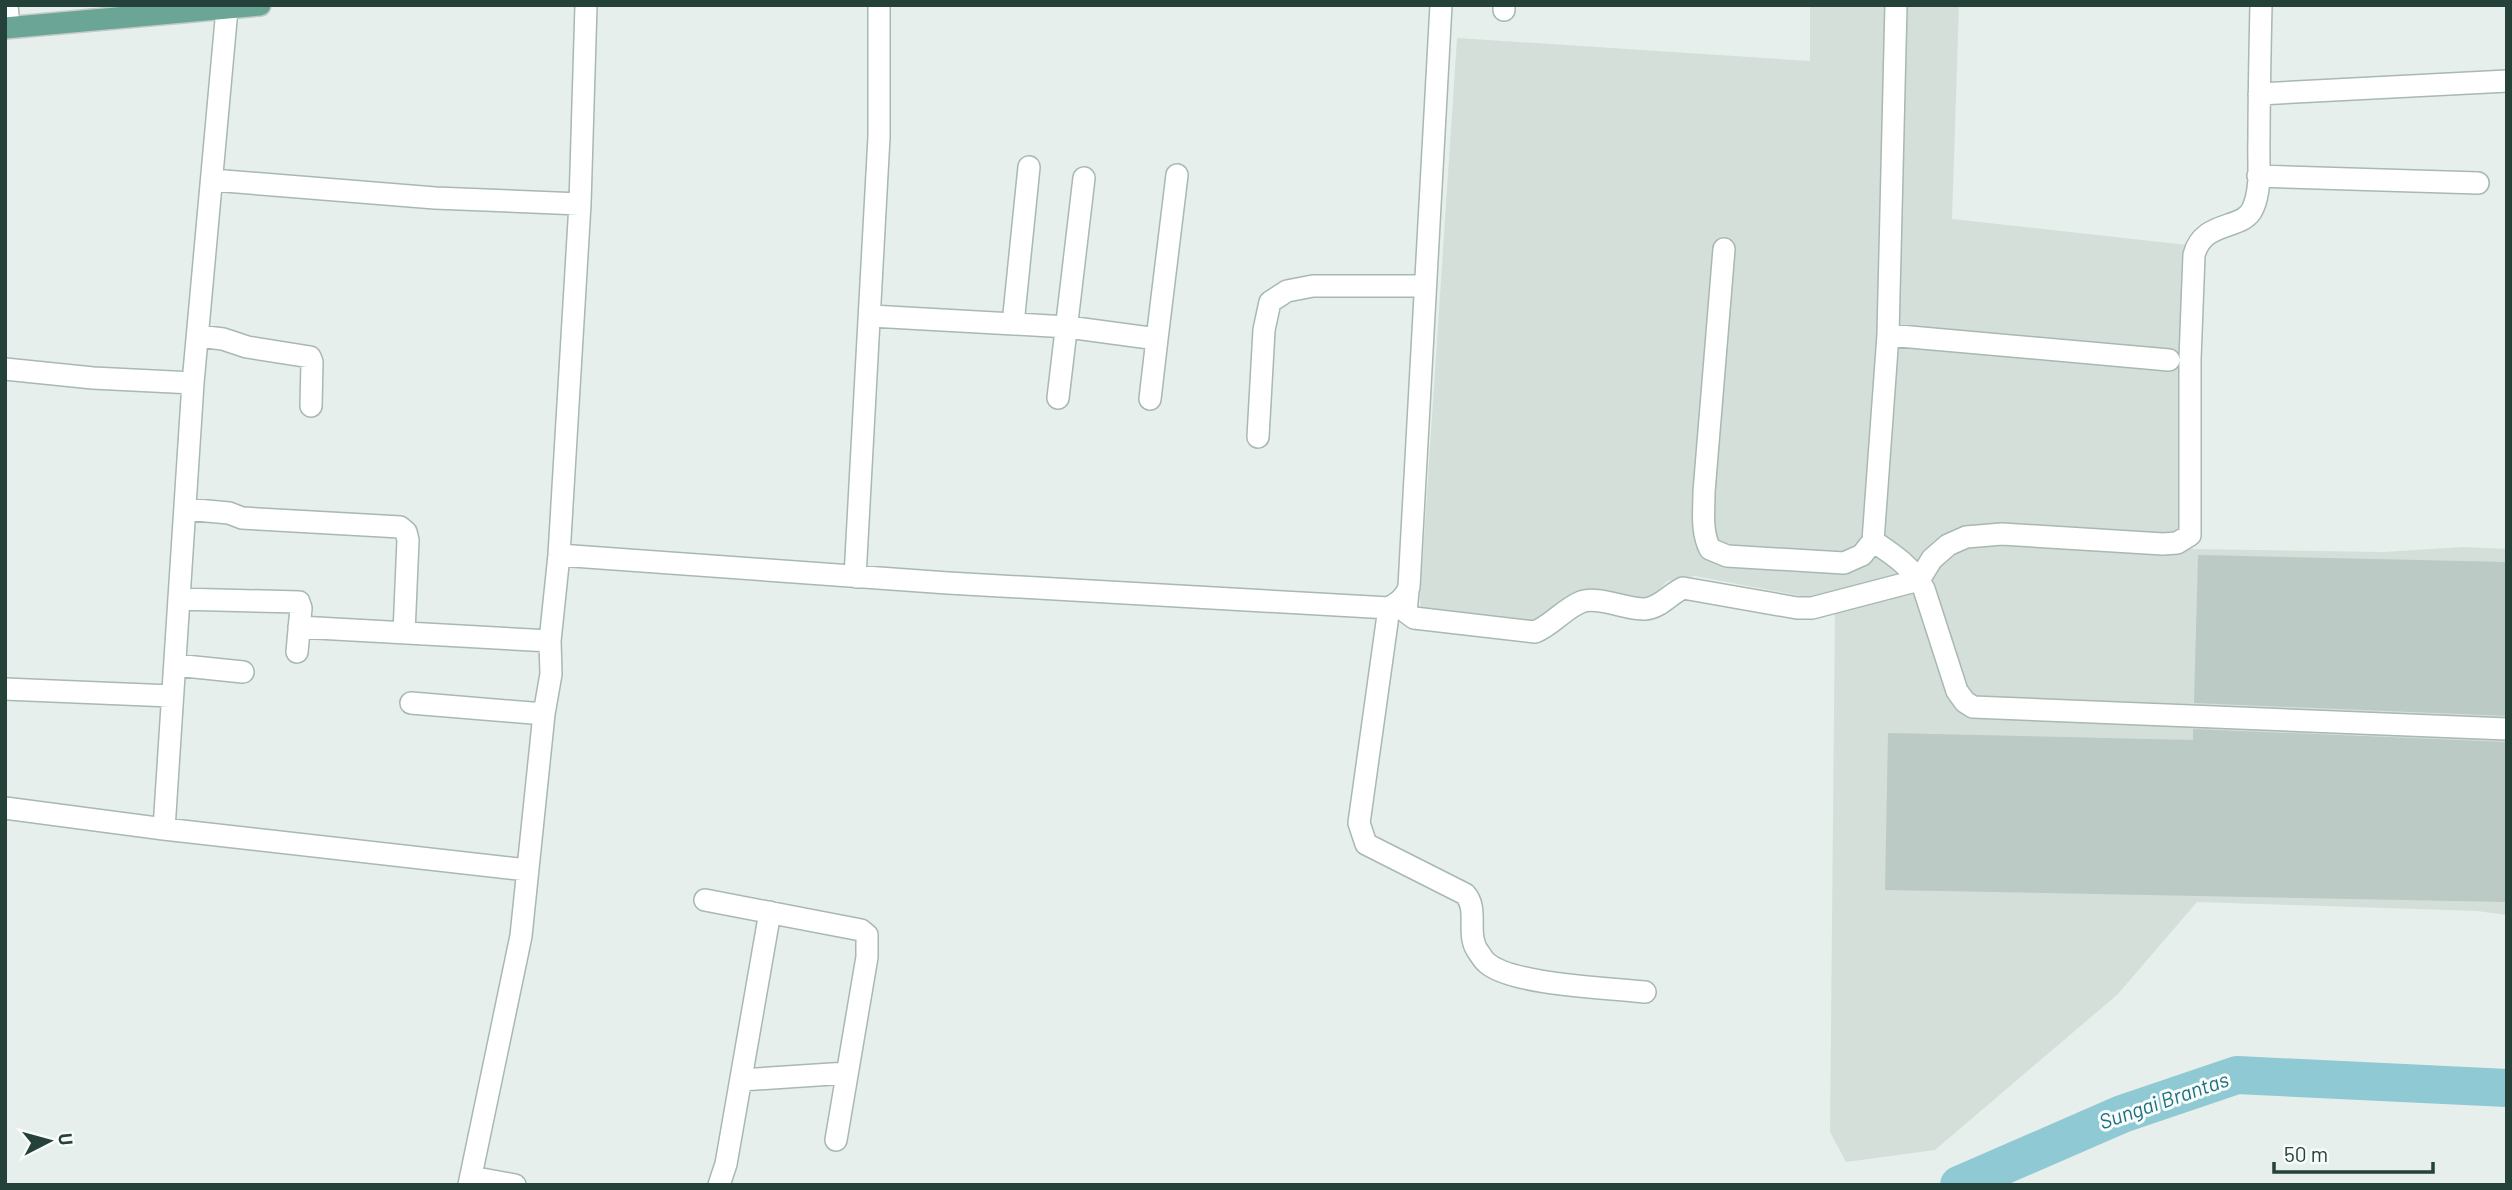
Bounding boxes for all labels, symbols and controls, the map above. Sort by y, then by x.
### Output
water label: Sungai Brantas [2095,1066,2232,1133]
north arrow [14,1106,84,1176]
scale bar [2274,1130,2433,1174]
text: U [54,1132,78,1146]
text: 50 m [2284,1141,2328,1166]

